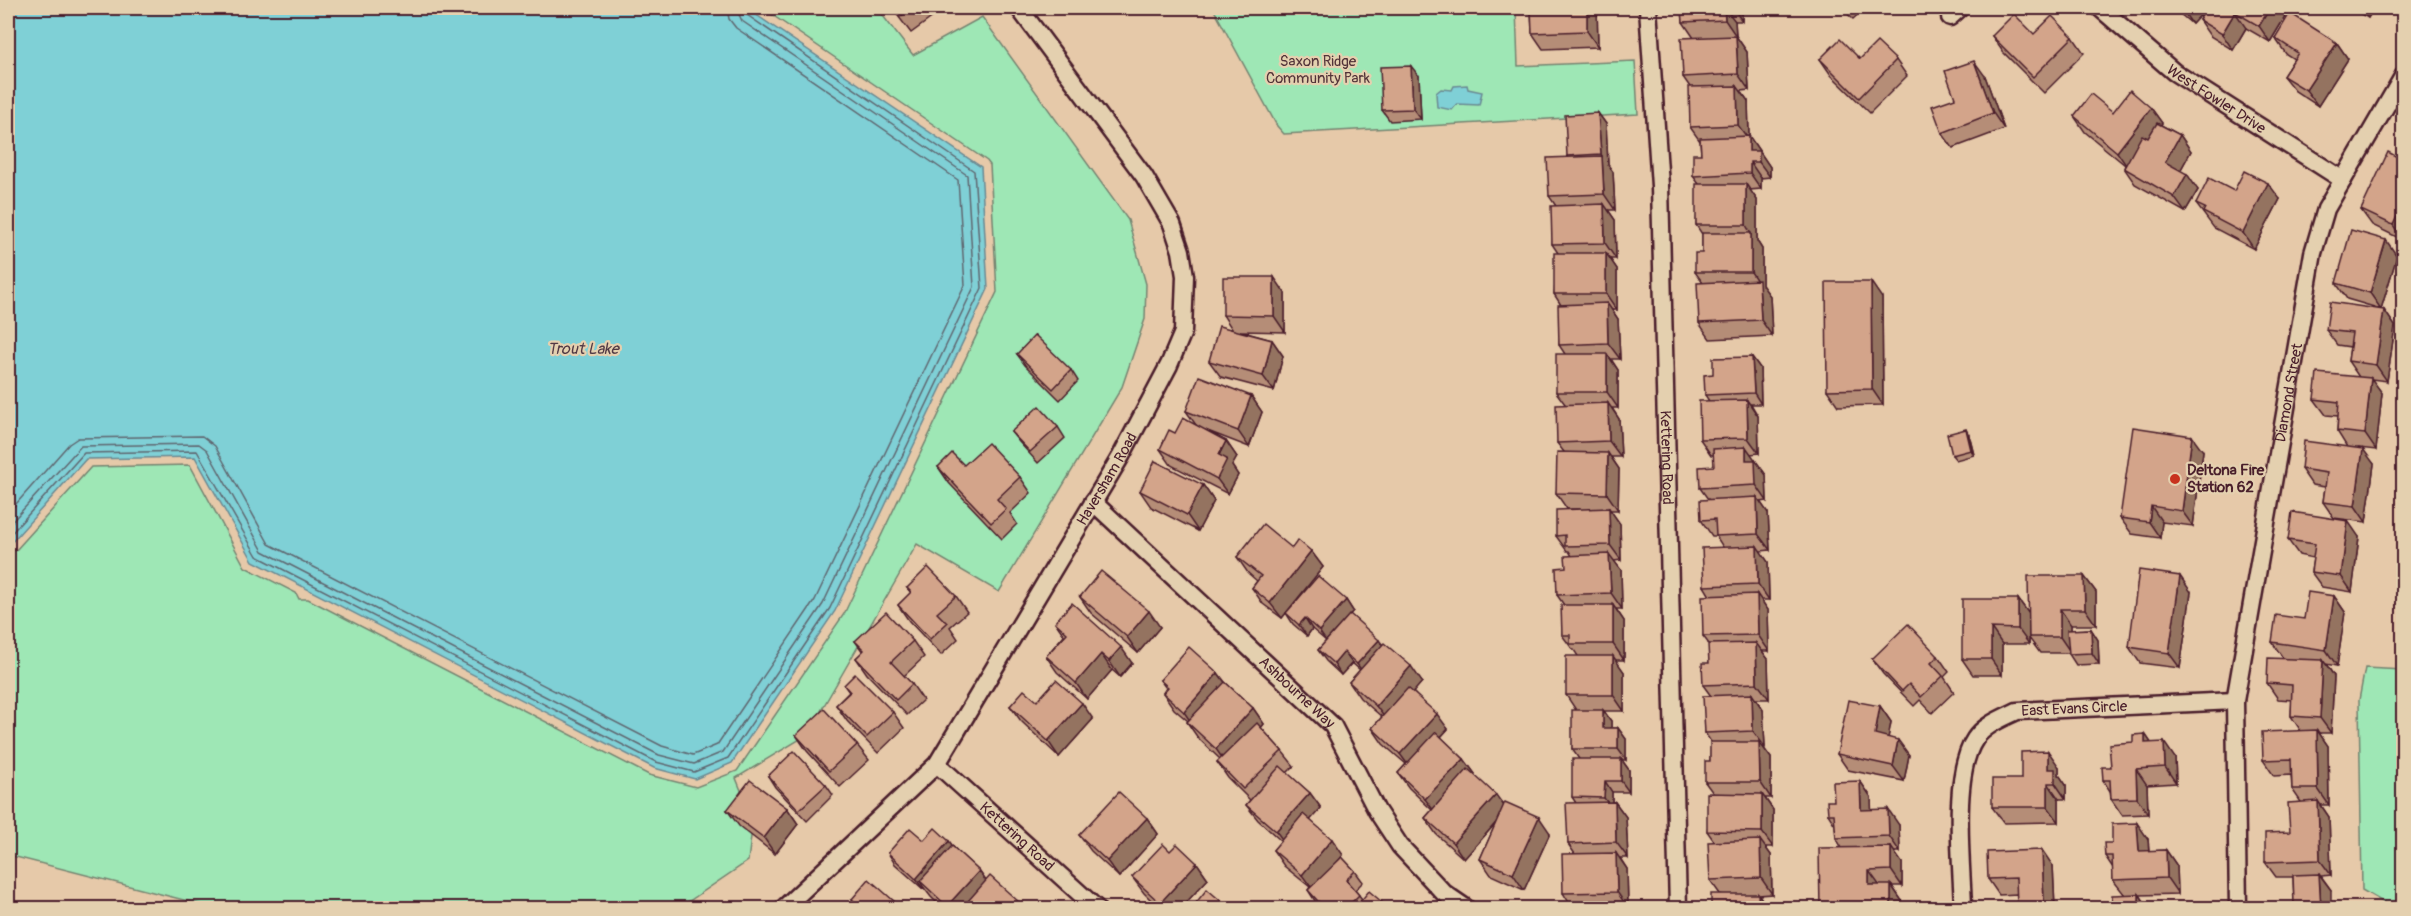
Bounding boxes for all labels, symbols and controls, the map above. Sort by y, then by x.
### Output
park label: Saxon Ridge Community Park [1266,52,1371,88]
street label: West Fowler Drive [2162,61,2270,139]
water label: Trout Lake [547,339,621,359]
street label: Diamond Street [2271,341,2307,444]
street label: Kettering Road [1656,410,1677,505]
street label: Haversham Road [1073,429,1142,529]
place label: Deltona Fire Station 62 [2187,461,2265,497]
marker: Deltona Fire Station 62 [2168,472,2182,486]
street label: Ashbourne Way [1255,653,1339,733]
street label: East Evans Circle [2021,697,2128,721]
street label: Kettering Road [975,798,1058,876]

